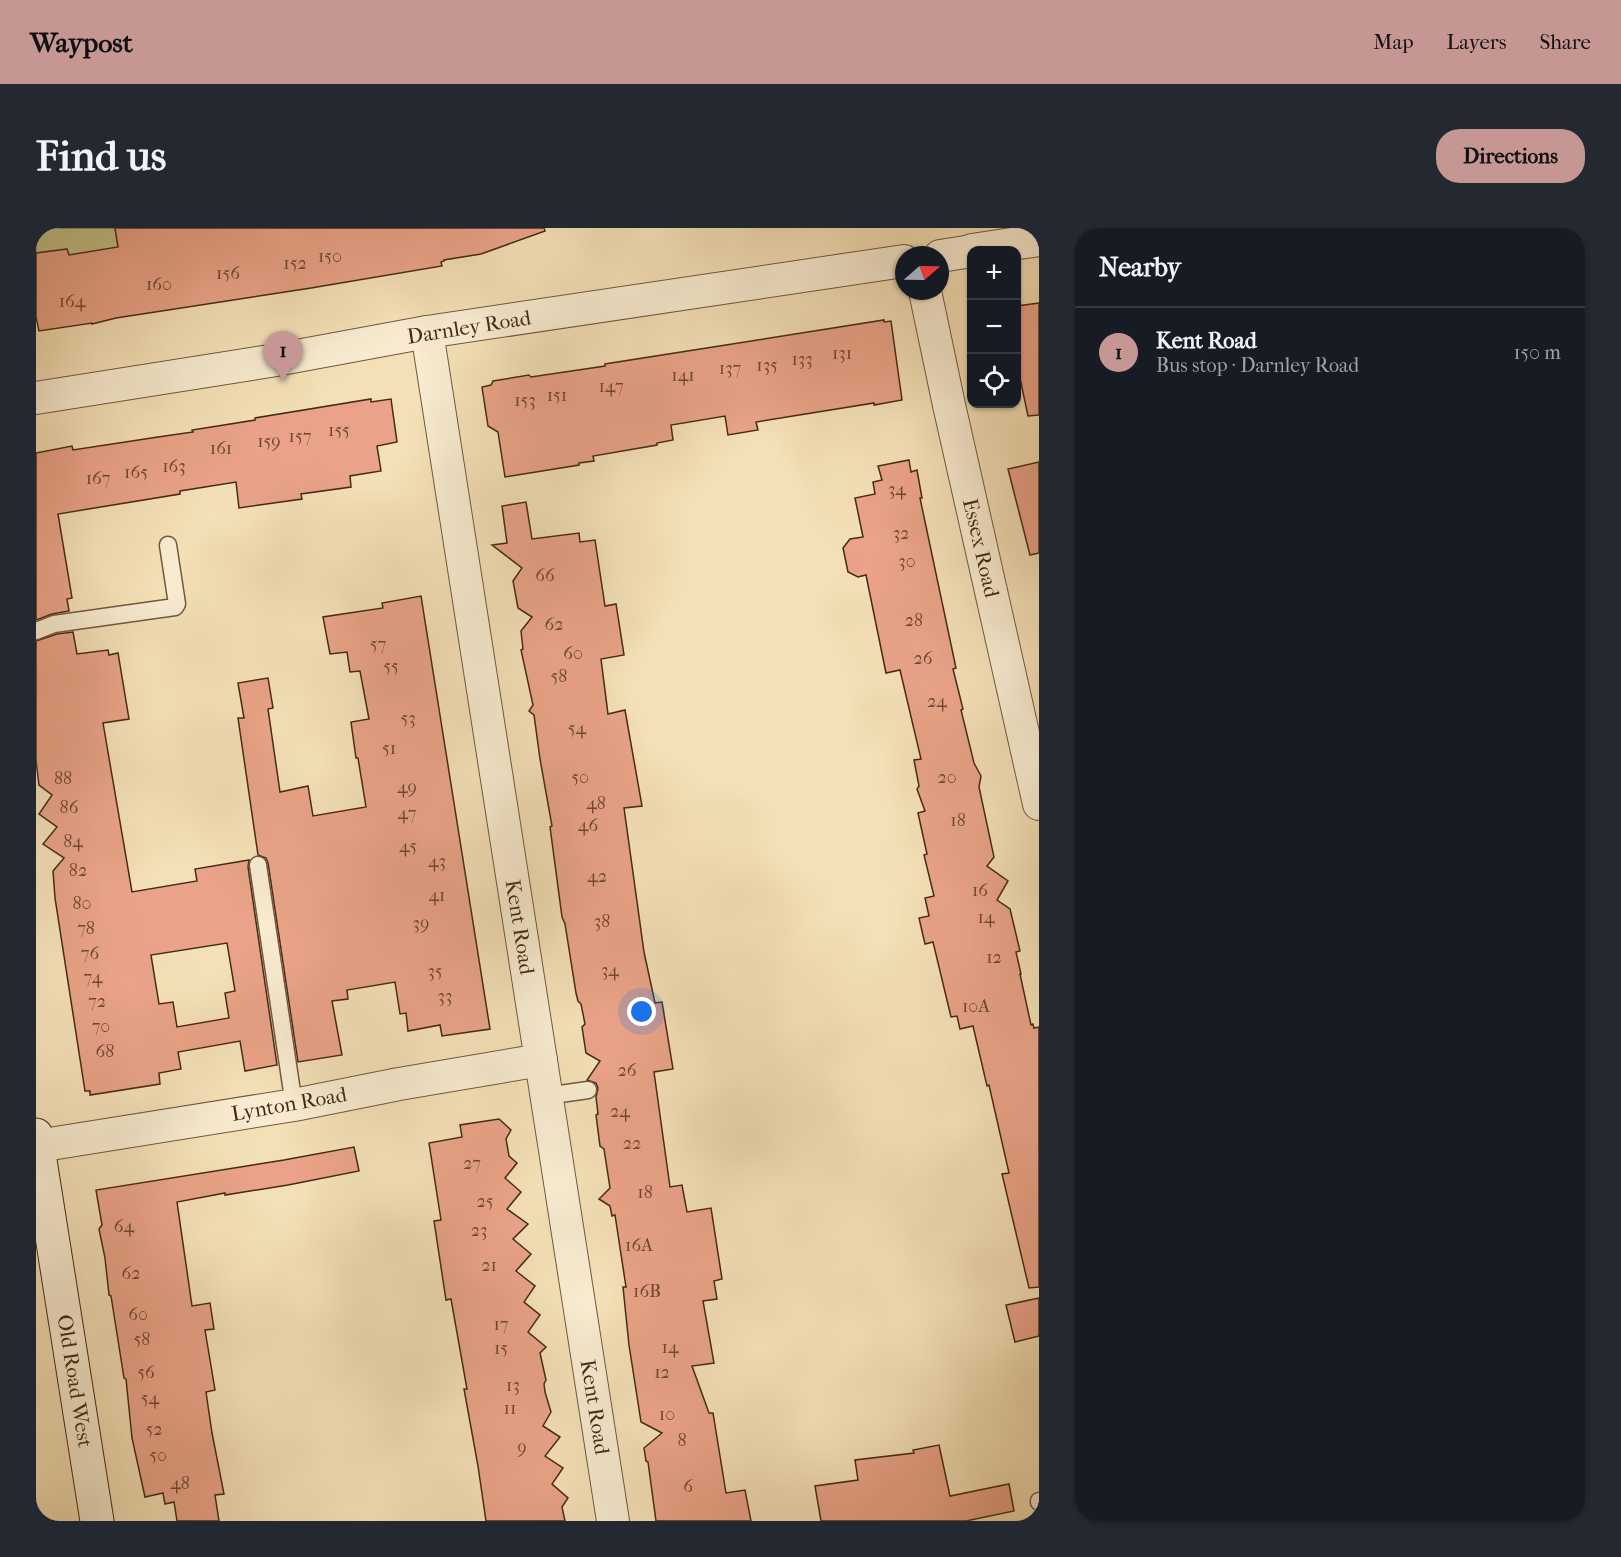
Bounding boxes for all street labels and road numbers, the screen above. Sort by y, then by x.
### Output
street label: Darnley Road [405,305,533,349]
street label: Essex Road [958,496,1004,600]
street label: Kent Road [501,878,539,977]
street label: Lynton Road [229,1082,349,1126]
street label: Old Road West [53,1313,97,1450]
street label: Kent Road [576,1358,614,1457]

